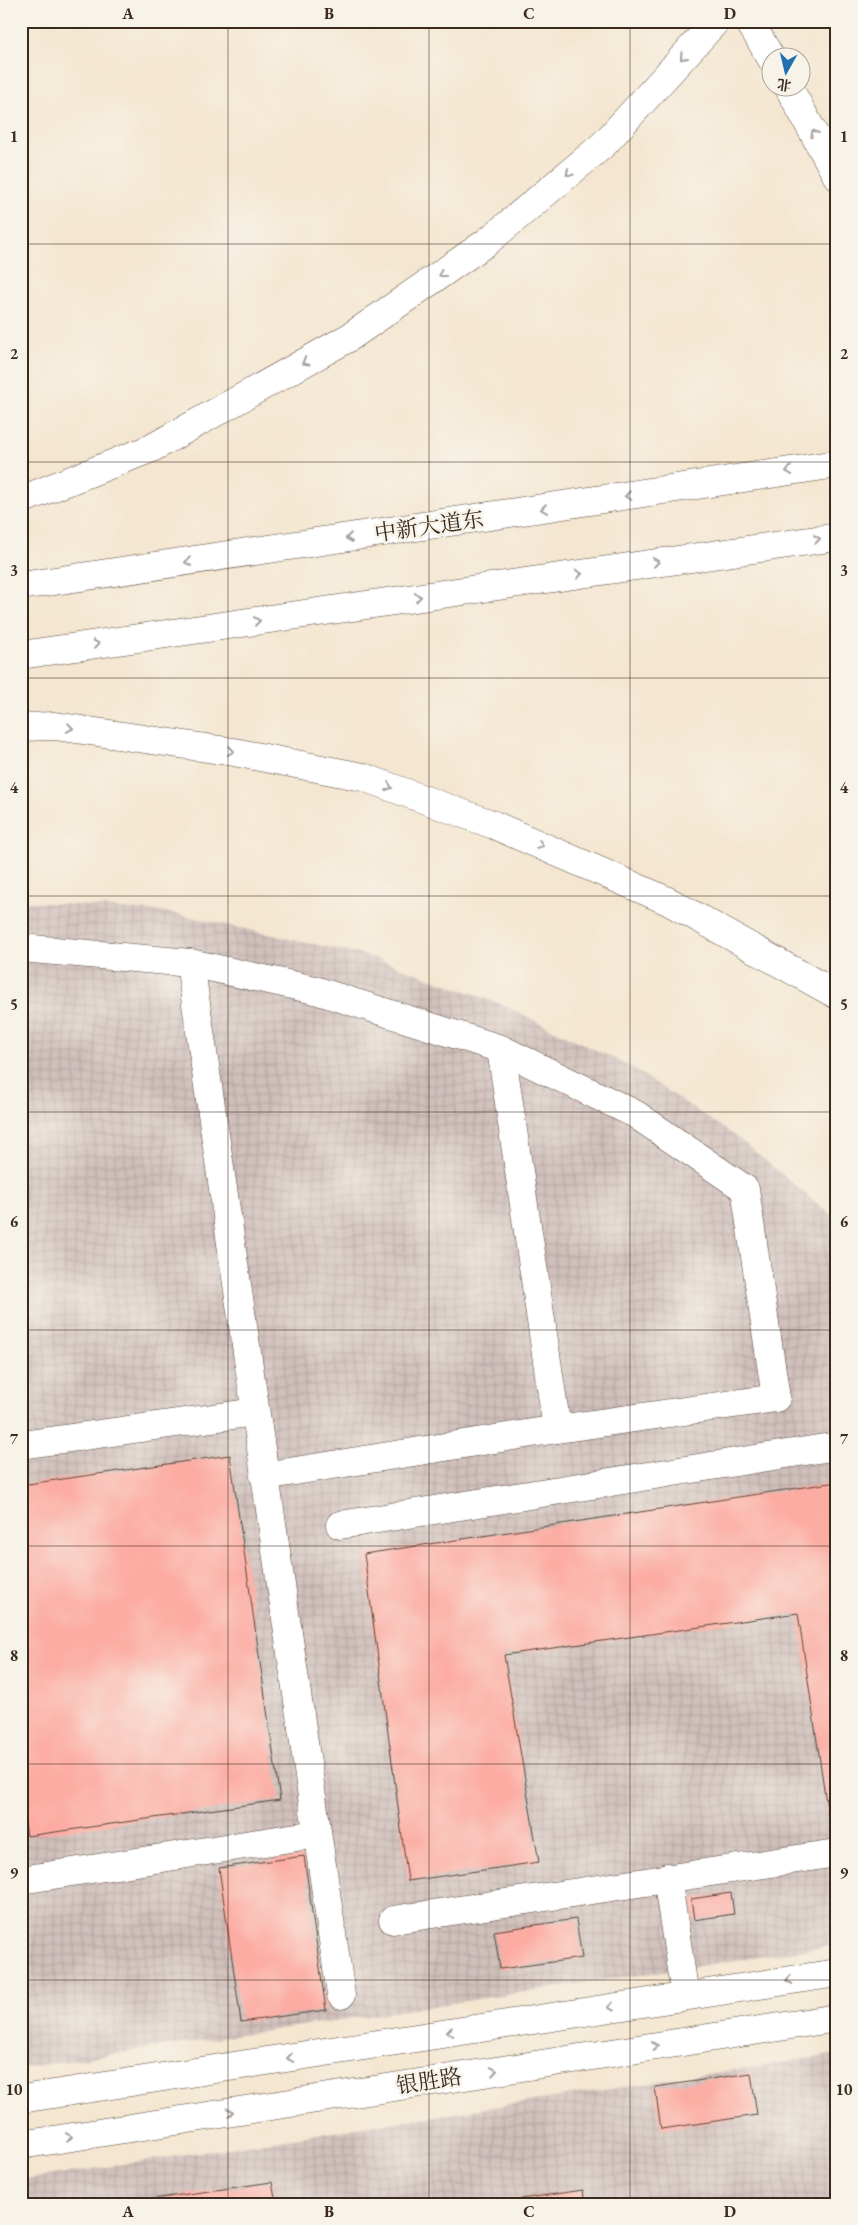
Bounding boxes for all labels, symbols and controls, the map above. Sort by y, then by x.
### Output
text: A [121,3,134,24]
text: B [324,3,334,24]
text: C [523,3,535,24]
text: D [724,3,736,24]
north arrow [760,48,810,98]
one-way arrow [680,52,689,61]
text: 北 [776,75,792,95]
text: 1 [10,126,18,147]
text: 1 [840,126,848,147]
one-way arrow [810,129,820,138]
one-way arrow [566,168,575,177]
one-way arrow [438,268,448,277]
text: 2 [10,343,19,364]
text: 2 [840,343,849,364]
one-way arrow [302,355,311,365]
one-way arrow [784,466,793,476]
one-way arrow [624,490,632,501]
one-way arrow [540,503,548,514]
street label: 中新大道东 [373,504,485,548]
one-way arrow [344,532,353,542]
one-way arrow [813,535,822,545]
one-way arrow [184,556,192,566]
one-way arrow [652,558,661,568]
text: 3 [10,560,18,581]
text: 3 [840,560,848,581]
one-way arrow [574,569,583,579]
one-way arrow [414,592,422,603]
one-way arrow [253,616,261,626]
one-way arrow [93,639,101,650]
one-way arrow [66,722,74,733]
one-way arrow [226,746,235,756]
text: 4 [10,777,19,798]
text: 4 [840,777,849,798]
one-way arrow [384,780,393,791]
one-way arrow [535,839,544,850]
text: 5 [10,994,18,1015]
text: 5 [840,994,848,1015]
text: 6 [10,1211,19,1232]
text: 6 [840,1211,849,1232]
text: 7 [10,1428,19,1449]
text: 7 [840,1428,849,1449]
text: 8 [10,1645,18,1666]
text: 8 [840,1645,848,1666]
text: 9 [10,1862,19,1883]
text: 9 [840,1862,849,1883]
one-way arrow [784,1974,792,1985]
one-way arrow [606,2002,615,2012]
one-way arrow [446,2027,454,2037]
one-way arrow [651,2041,659,2052]
one-way arrow [285,2052,294,2062]
street label: 银胜路 [394,2062,464,2100]
one-way arrow [491,2066,499,2077]
text: 10 [6,2079,23,2100]
text: 10 [836,2079,853,2100]
one-way arrow [226,2108,234,2118]
one-way arrow [65,2133,74,2143]
text: A [121,2201,134,2222]
text: B [324,2201,334,2222]
text: C [523,2201,535,2222]
text: D [724,2201,736,2222]

